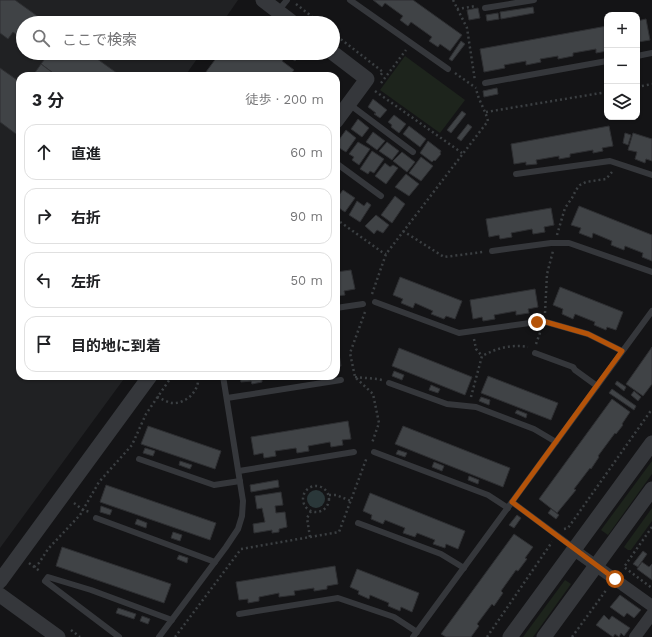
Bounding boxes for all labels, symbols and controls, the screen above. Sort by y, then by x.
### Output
map controls [604,12,640,120]
button: + [604,12,640,48]
search box [16,16,340,60]
icon: search [30,27,52,49]
text: ここで検索 [62,31,137,49]
button: − [604,48,640,84]
button: layers [604,84,640,120]
text: 3 分 [32,90,64,110]
text: 徒歩 · 200 m [246,92,324,107]
icon: ahead [33,141,55,163]
text: 直進 [71,145,101,163]
text: 60 m [290,145,323,160]
icon: right [33,205,55,227]
text: 右折 [71,209,101,227]
text: 90 m [290,209,323,224]
icon: left [33,269,55,291]
text: 左折 [71,273,101,291]
text: 50 m [291,273,323,288]
route end [528,313,546,331]
icon: arrive [33,333,55,355]
text: 目的地に到着 [71,337,161,355]
route start [606,570,624,588]

